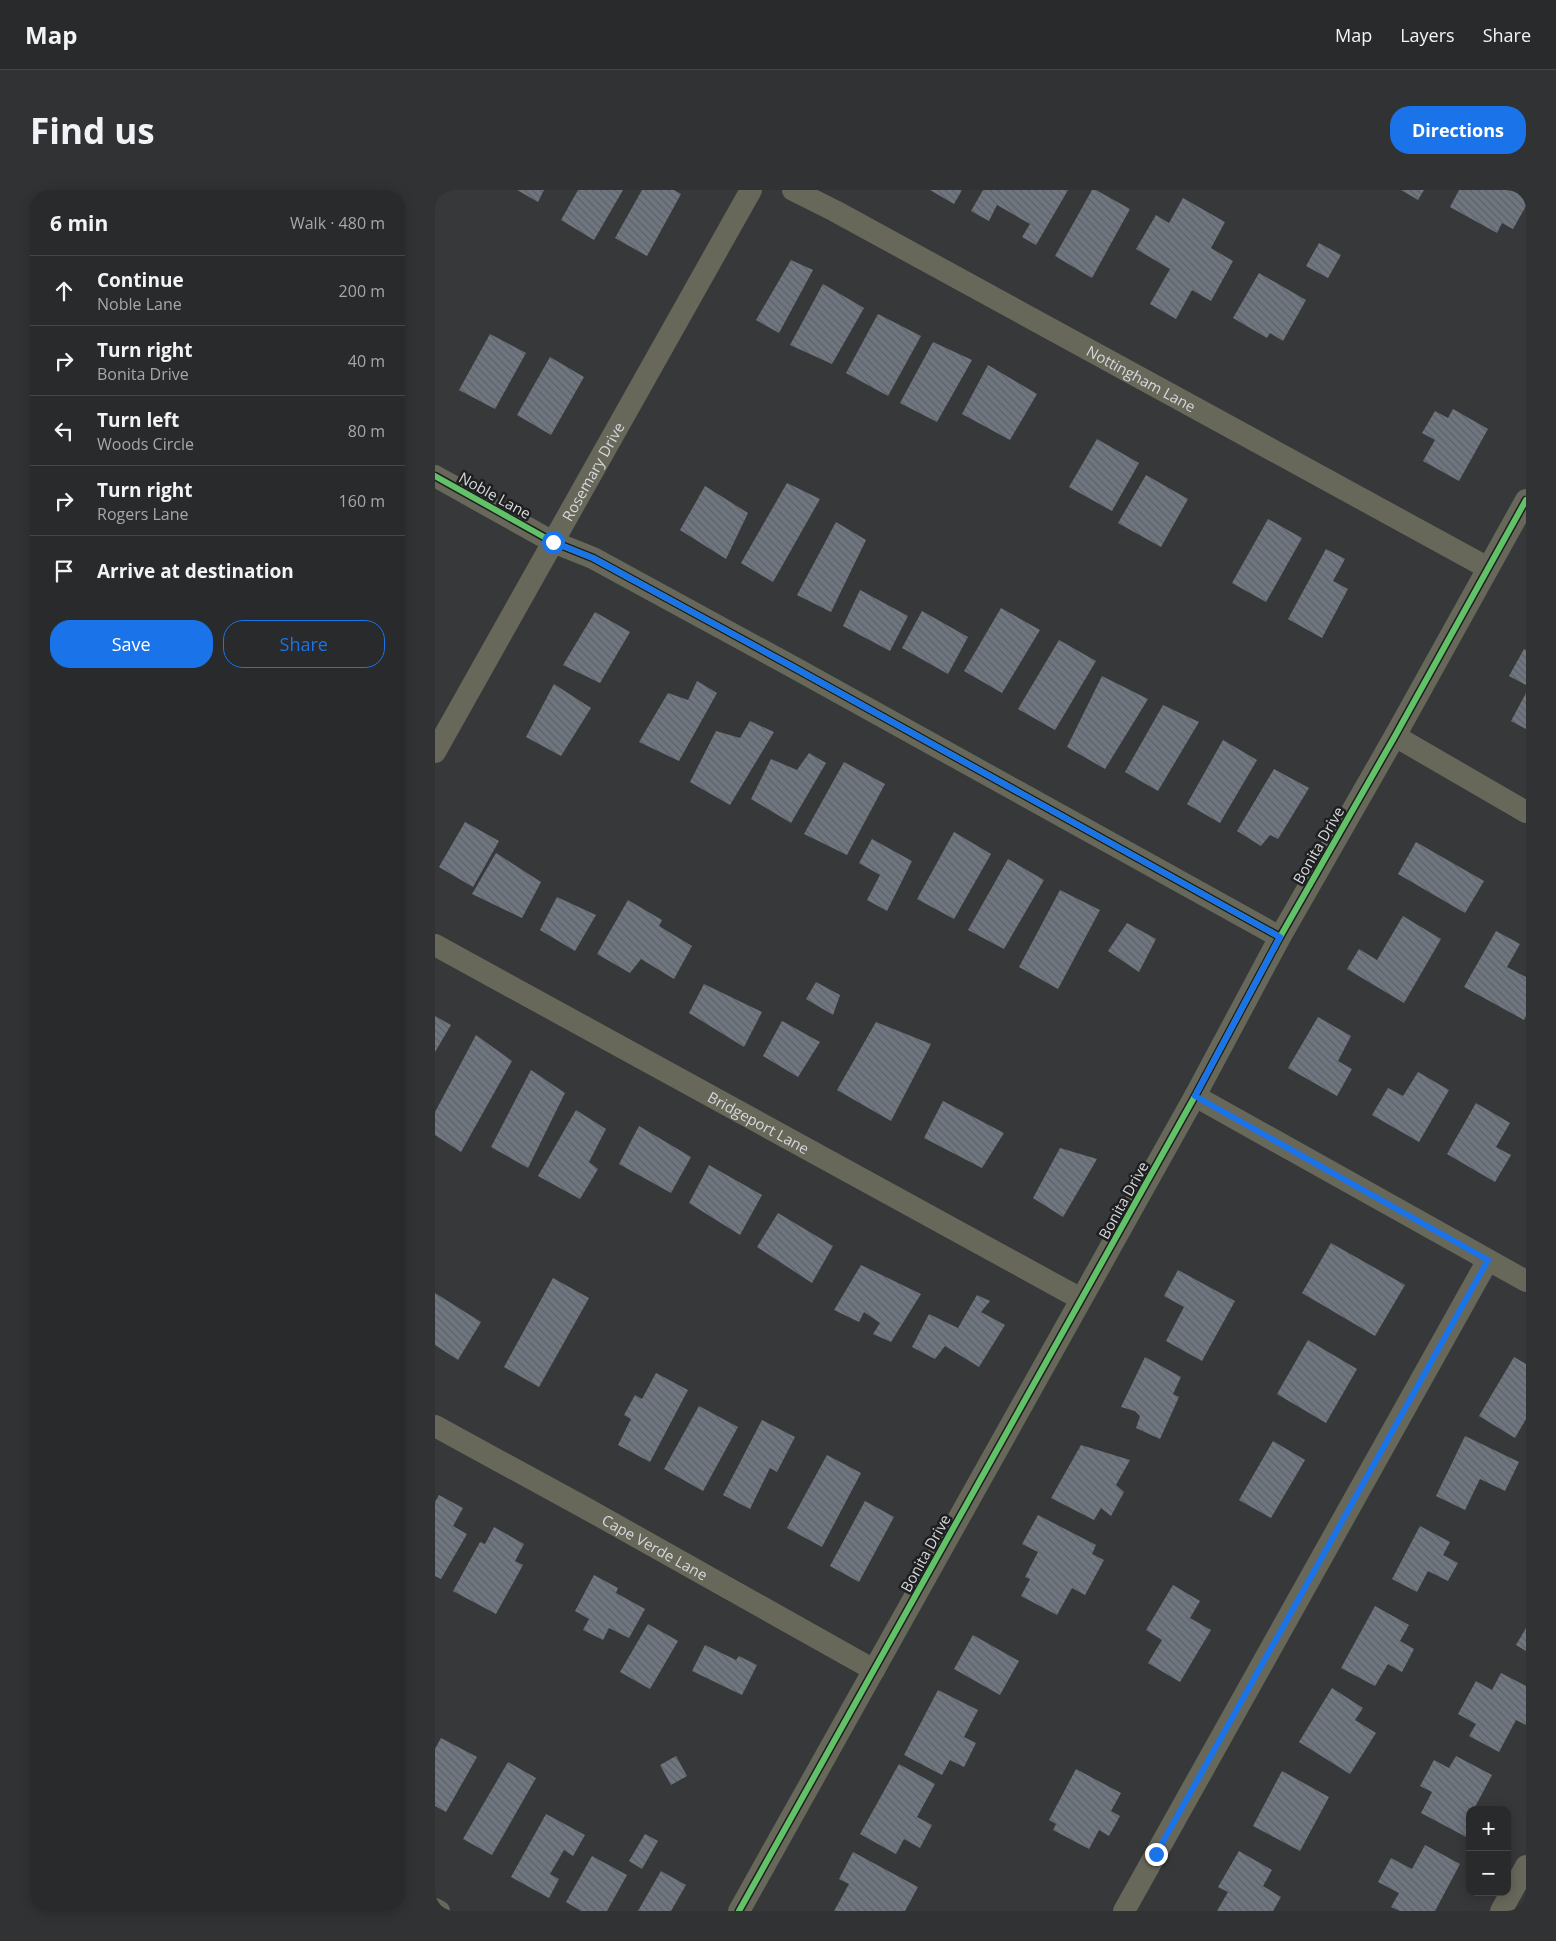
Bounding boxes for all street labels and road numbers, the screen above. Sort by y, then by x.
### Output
street label: Nottingham Lane [1083,341,1199,416]
street label: Rosemary Drive [557,418,629,524]
street label: Noble Lane [455,467,535,523]
street label: Bonita Drive [1288,803,1348,887]
street label: Bridgeport Lane [704,1086,813,1158]
street label: Bonita Drive [1093,1158,1153,1242]
street label: Cape Verde Lane [598,1509,711,1585]
street label: Bonita Drive [895,1511,955,1595]

